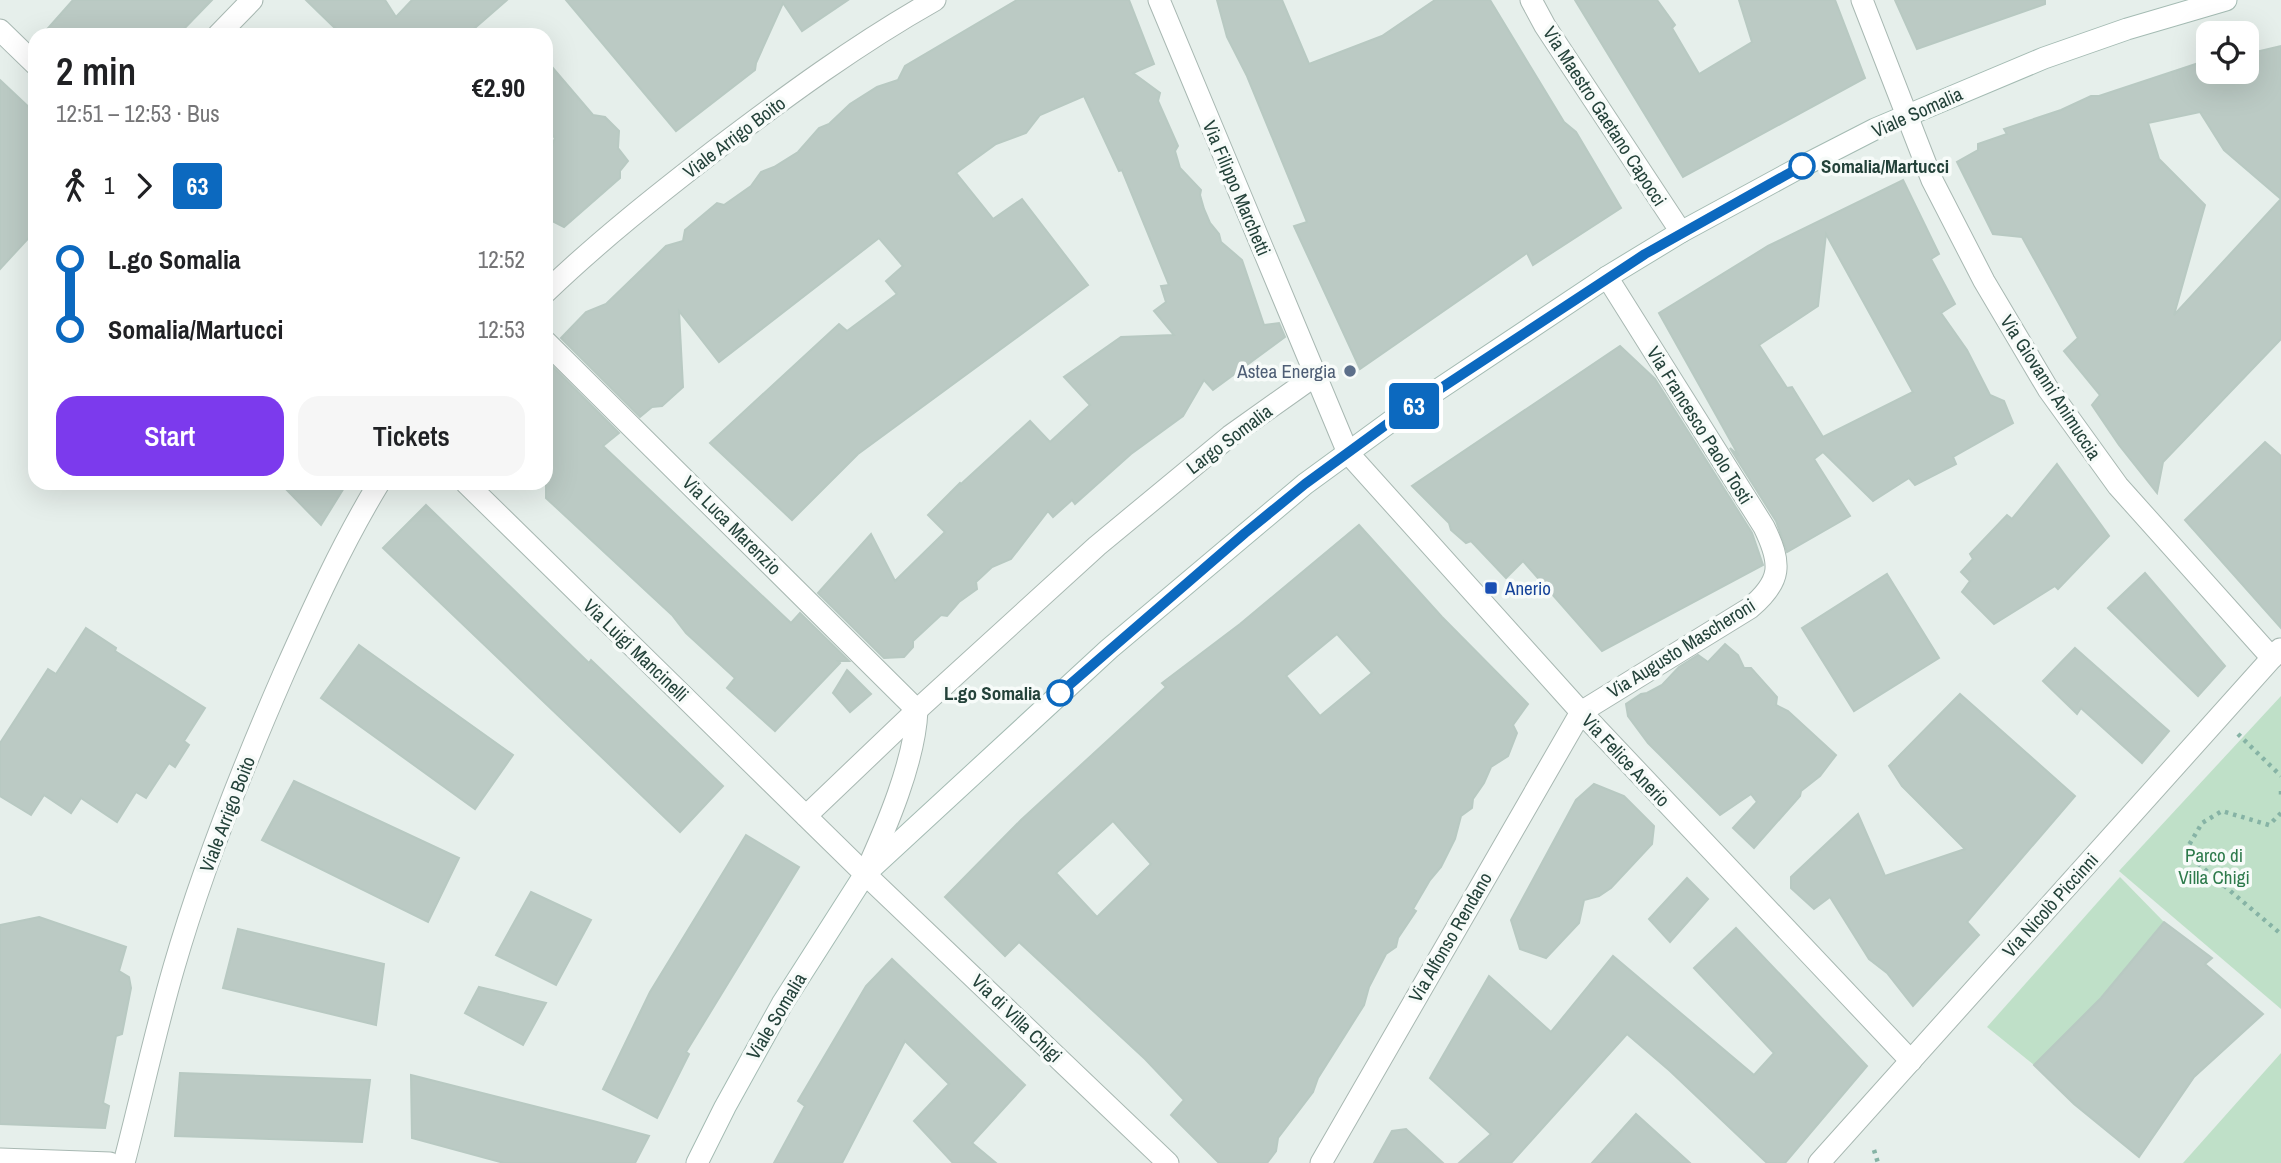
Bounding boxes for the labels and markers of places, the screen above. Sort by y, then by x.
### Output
marker: Somalia/Martucci [1789,153,1815,179]
place label: Somalia/Martucci [1821,153,1949,179]
place label: Astea Energia [1236,358,1336,384]
marker: Astea Energia [1342,363,1358,379]
place label: Anerio [1504,575,1551,601]
marker: Anerio [1483,580,1499,596]
place label: L.go Somalia [944,680,1041,706]
marker: L.go Somalia [1047,680,1073,706]

